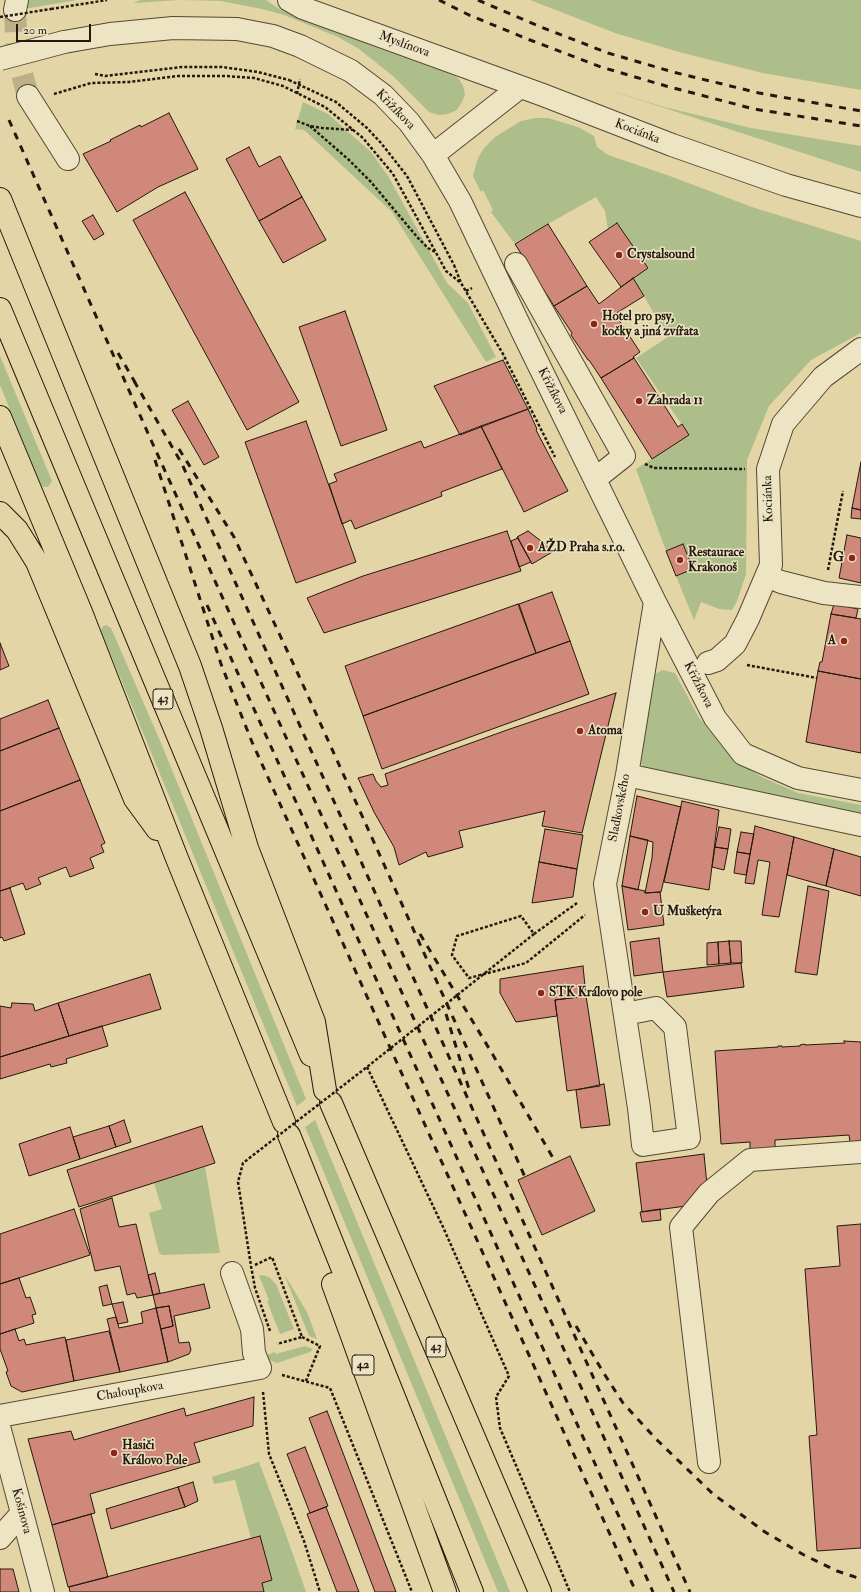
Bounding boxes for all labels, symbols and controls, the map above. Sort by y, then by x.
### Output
scale bar [18,16,93,42]
text: 20 m [23,23,47,38]
street label: Myslínova [376,29,432,61]
street label: Křižíkova [372,87,418,133]
street label: Kociánka [612,116,662,148]
place label: Crystalsound [627,247,695,263]
marker: Crystalsound [614,250,624,260]
place label: Hotel pro psy, kočky a jiná zvířata [602,309,699,340]
marker: Hotel pro psy, kočky a jiná zvířata [589,319,599,329]
street label: Křižíkova [534,365,570,417]
place label: Zahrada 11 [647,393,703,409]
marker: Zahrada 11 [634,396,644,406]
street label: Kociánka [760,475,778,523]
place label: AŽD Praha s.r.o. [538,540,625,556]
marker: AŽD Praha s.r.o. [525,543,535,553]
place label: Restaurace Krakonoš [688,545,744,576]
place label: G [833,550,844,566]
marker: G [847,553,857,563]
marker: Restaurace Krakonoš [675,555,685,565]
place label: A [828,633,836,649]
marker: A [839,636,849,646]
street label: Křižíkova [680,659,716,711]
road number: 43 [153,689,173,709]
place label: Atoma [588,723,622,739]
marker: Atoma [575,726,585,736]
street label: Sladkovského [606,773,634,843]
place label: U Mušketýra [653,904,722,920]
marker: U Mušketýra [640,907,650,917]
place label: STK Královo pole [549,985,642,1001]
marker: STK Královo pole [536,988,546,998]
road number: 43 [426,1337,446,1357]
road number: 42 [352,1355,374,1375]
street label: Chaloupkova [95,1378,165,1406]
place label: Hasiči Královo Pole [122,1438,187,1469]
marker: Hasiči Královo Pole [109,1448,119,1458]
street label: Košinova [7,1486,35,1536]

